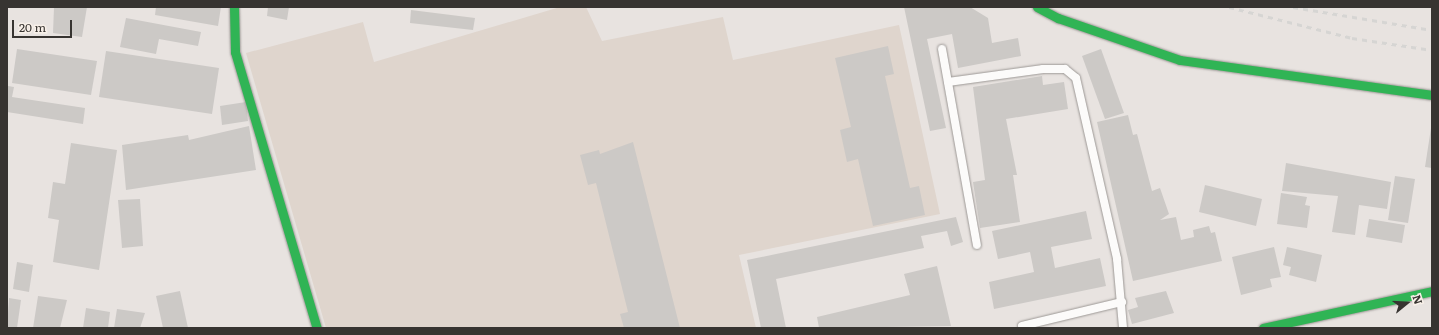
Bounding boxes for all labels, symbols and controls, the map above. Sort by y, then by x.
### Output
scale bar [14,12,74,38]
text: 20 m [19,18,46,36]
north arrow [1387,283,1427,323]
text: N [1409,292,1427,306]

